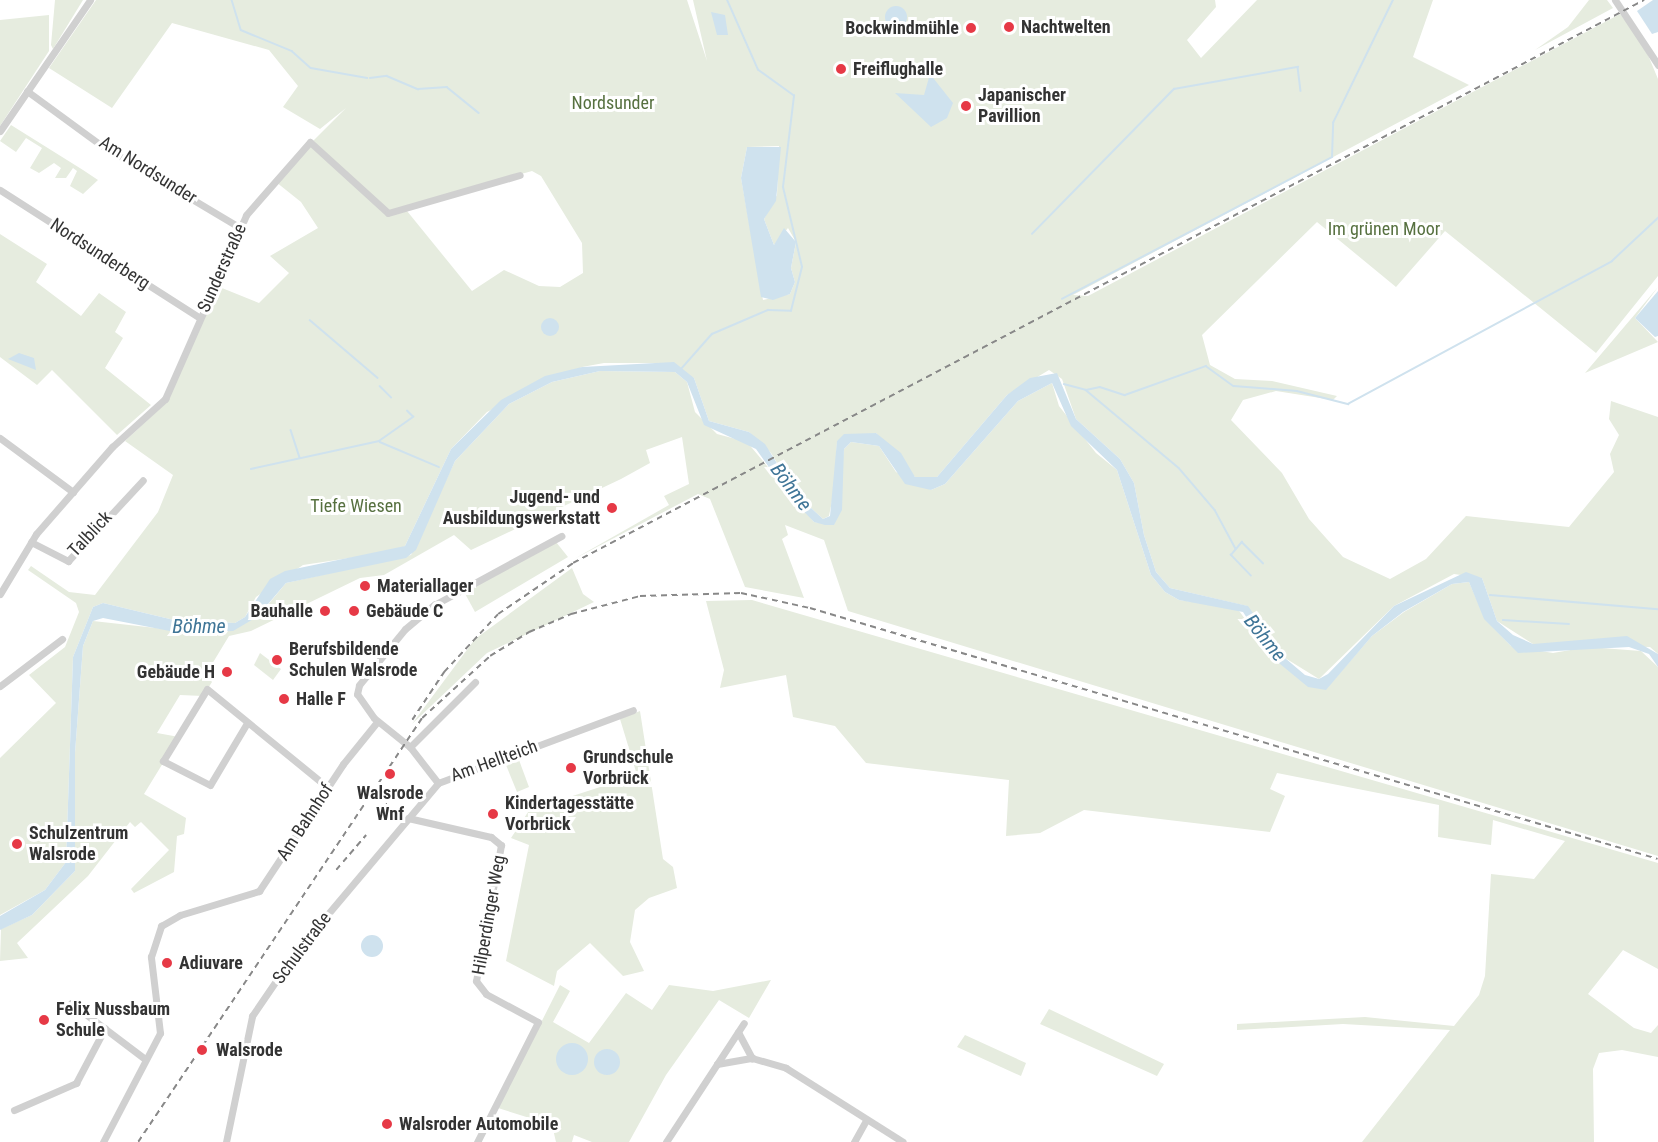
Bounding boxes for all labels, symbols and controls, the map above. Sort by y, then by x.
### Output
place label: Nachtwelten [1021,16,1111,38]
place label: Bockwindmühle [845,17,959,39]
marker: Nachtwelten [1002,20,1016,34]
marker: Bockwindmühle [964,21,978,35]
place label: Freiflughalle [853,58,943,80]
marker: Freiflughalle [834,62,848,76]
place label: Japanischer Pavillion [978,85,1066,128]
park label: Nordsunder [572,92,654,114]
marker: Japanischer Pavillion [959,99,973,113]
street label: Am Nordsunder [95,131,201,209]
street label: Nordsunderberg [46,214,154,294]
park label: Im grünen Moor [1328,218,1440,240]
street label: Sunderstraße [193,220,251,316]
water label: Böhme [765,458,817,516]
place label: Jugend- und Ausbildungswerkstatt [443,487,600,530]
park label: Tiefe Wiesen [310,495,402,517]
marker: Jugend- und Ausbildungswerkstatt [605,501,619,515]
street label: Talblick [63,507,117,561]
place label: Materiallager [377,575,473,597]
marker: Materiallager [358,579,372,593]
place label: Bauhalle [251,600,313,622]
place label: Gebäude C [366,600,443,622]
marker: Bauhalle [318,604,332,618]
marker: Gebäude C [347,604,361,618]
water label: Böhme [1239,610,1291,666]
water label: Böhme [172,614,226,638]
place label: Berufsbildende Schulen Walsrode [289,639,417,682]
marker: Berufsbildende Schulen Walsrode [270,653,284,667]
place label: Gebäude H [137,661,215,683]
marker: Gebäude H [220,665,234,679]
place label: Halle F [296,688,346,710]
marker: Halle F [277,692,291,706]
street label: Am Hellteich [448,735,540,787]
place label: Grundschule Vorbrück [583,747,673,789]
marker: Grundschule Vorbrück [564,761,578,775]
marker: Walsrode Wnf [383,767,397,781]
street label: Am Bahnhof [272,779,338,865]
place label: Walsrode Wnf [357,783,423,826]
place label: Kindertagesstätte Vorbrück [505,793,634,836]
marker: Kindertagesstätte Vorbrück [486,807,500,821]
place label: Schulzentrum Walsrode [29,823,128,866]
marker: Schulzentrum Walsrode [10,837,24,851]
street label: Hilperdinger Weg [468,853,510,977]
street label: Schulstraße [268,908,336,988]
place label: Adiuvare [179,952,243,974]
marker: Adiuvare [160,956,174,970]
place label: Felix Nussbaum Schule [56,999,170,1042]
marker: Felix Nussbaum Schule [37,1013,51,1027]
place label: Walsrode [216,1039,283,1061]
marker: Walsrode [193,1041,211,1059]
place label: Walsroder Automobile [399,1113,558,1135]
marker: Walsroder Automobile [380,1117,394,1131]

